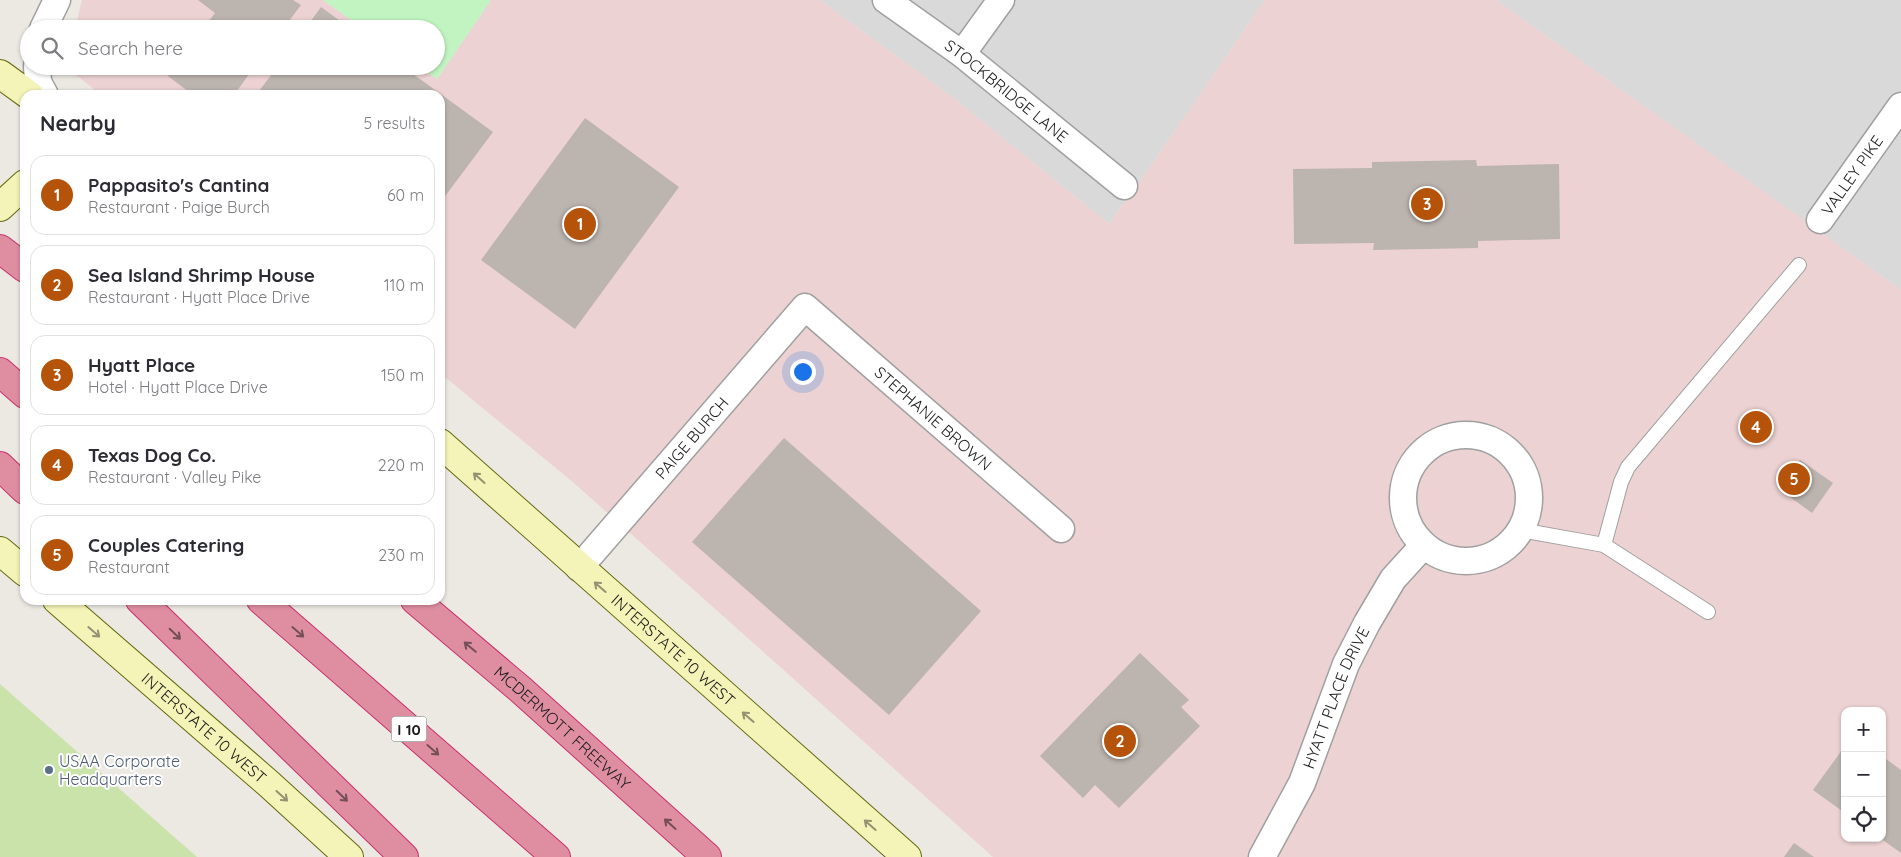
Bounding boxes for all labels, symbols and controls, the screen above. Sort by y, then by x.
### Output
search box [20,20,445,75]
icon: search [38,34,66,62]
street label: STOCKBRIDGE LANE [941,35,1072,147]
text: Search here [78,36,183,60]
text: Nearby [40,110,116,136]
text: 5 results [364,113,425,133]
street label: VALLEY PIKE [1817,131,1887,219]
text: Pappasito's Cantina [88,173,269,197]
text: 1 [54,185,60,205]
text: 60 m [387,185,424,205]
pin: 3 [1411,185,1443,223]
text: Restaurant · Paige Burch [88,197,270,217]
pin: 1 [564,205,596,243]
text: Sea Island Shrimp House [88,263,315,287]
text: 2 [52,275,62,295]
text: 110 m [384,275,424,295]
text: Restaurant · Hyatt Place Drive [88,287,310,307]
text: Hyatt Place [88,353,195,377]
your location [790,359,816,385]
street label: STEPHANIE BROWN [871,362,996,474]
text: 3 [53,365,61,385]
text: 150 m [381,365,424,385]
text: Hotel · Hyatt Place Drive [88,377,268,397]
street label: PAIGE BURCH [651,393,733,483]
pin: 4 [1740,408,1772,446]
text: Texas Dog Co. [88,443,216,467]
text: 4 [52,455,62,475]
text: 220 m [378,455,424,475]
pin: 5 [1778,460,1810,498]
text: Restaurant · Valley Pike [88,467,261,487]
one-way arrow [473,473,486,484]
text: Couples Catering [88,533,244,557]
text: 5 [52,545,62,565]
text: 230 m [378,545,424,565]
text: Restaurant [88,557,170,577]
one-way arrow [594,581,607,593]
street label: INTERSTATE 10 WEST [607,590,740,710]
street label: HYATT PLACE DRIVE [1298,623,1374,771]
one-way arrow [87,626,100,638]
one-way arrow [291,626,304,638]
one-way arrow [169,628,181,640]
one-way arrow [464,641,477,653]
street label: MCDERMOTT FREEWAY [490,662,635,794]
street label: INTERSTATE 10 WEST [138,668,271,788]
map controls [1841,707,1886,842]
button: + [1841,707,1886,752]
one-way arrow [742,712,755,723]
road number: I 10 [392,716,426,742]
pin: 2 [1104,722,1136,760]
one-way arrow [427,745,440,756]
place label: USAA Corporate Headquarters [59,751,180,789]
button: − [1841,752,1886,797]
marker: USAA Corporate Headquarters [43,764,55,776]
one-way arrow [276,790,289,802]
one-way arrow [335,790,348,802]
button: locate [1841,797,1886,842]
one-way arrow [664,819,677,830]
one-way arrow [864,819,877,831]

